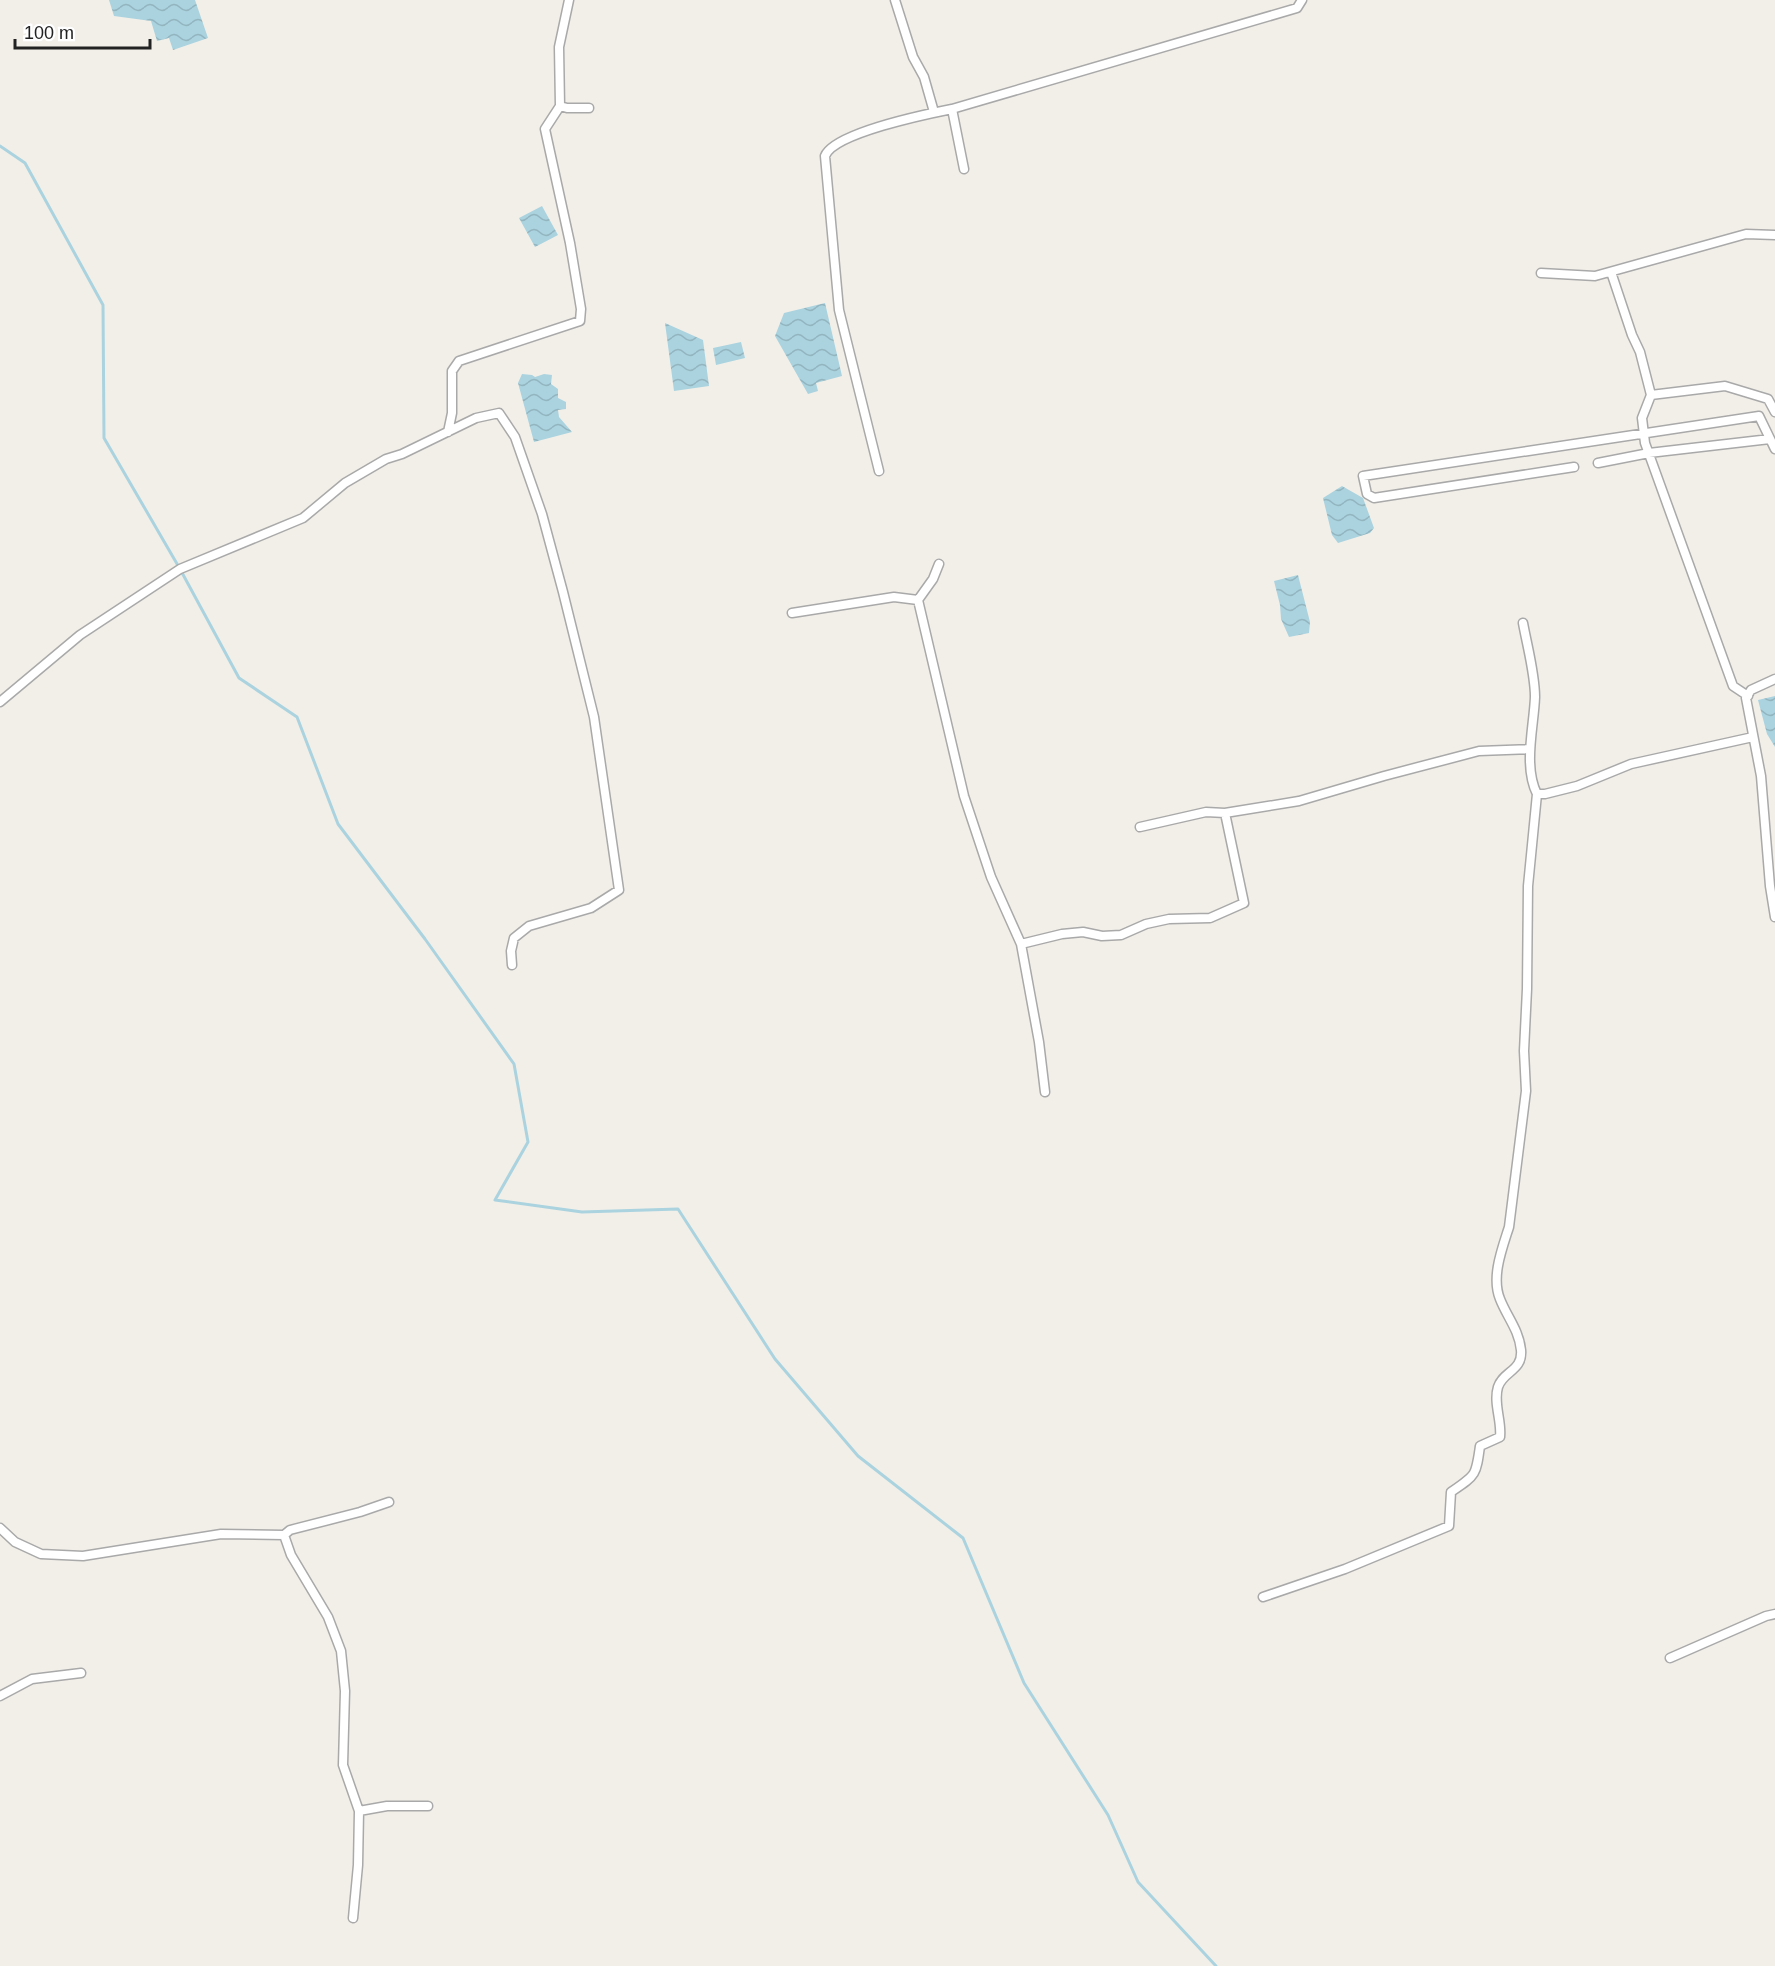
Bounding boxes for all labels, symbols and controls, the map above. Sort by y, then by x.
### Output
scale bar [15,12,150,50]
text: 100 m [24,23,74,43]

